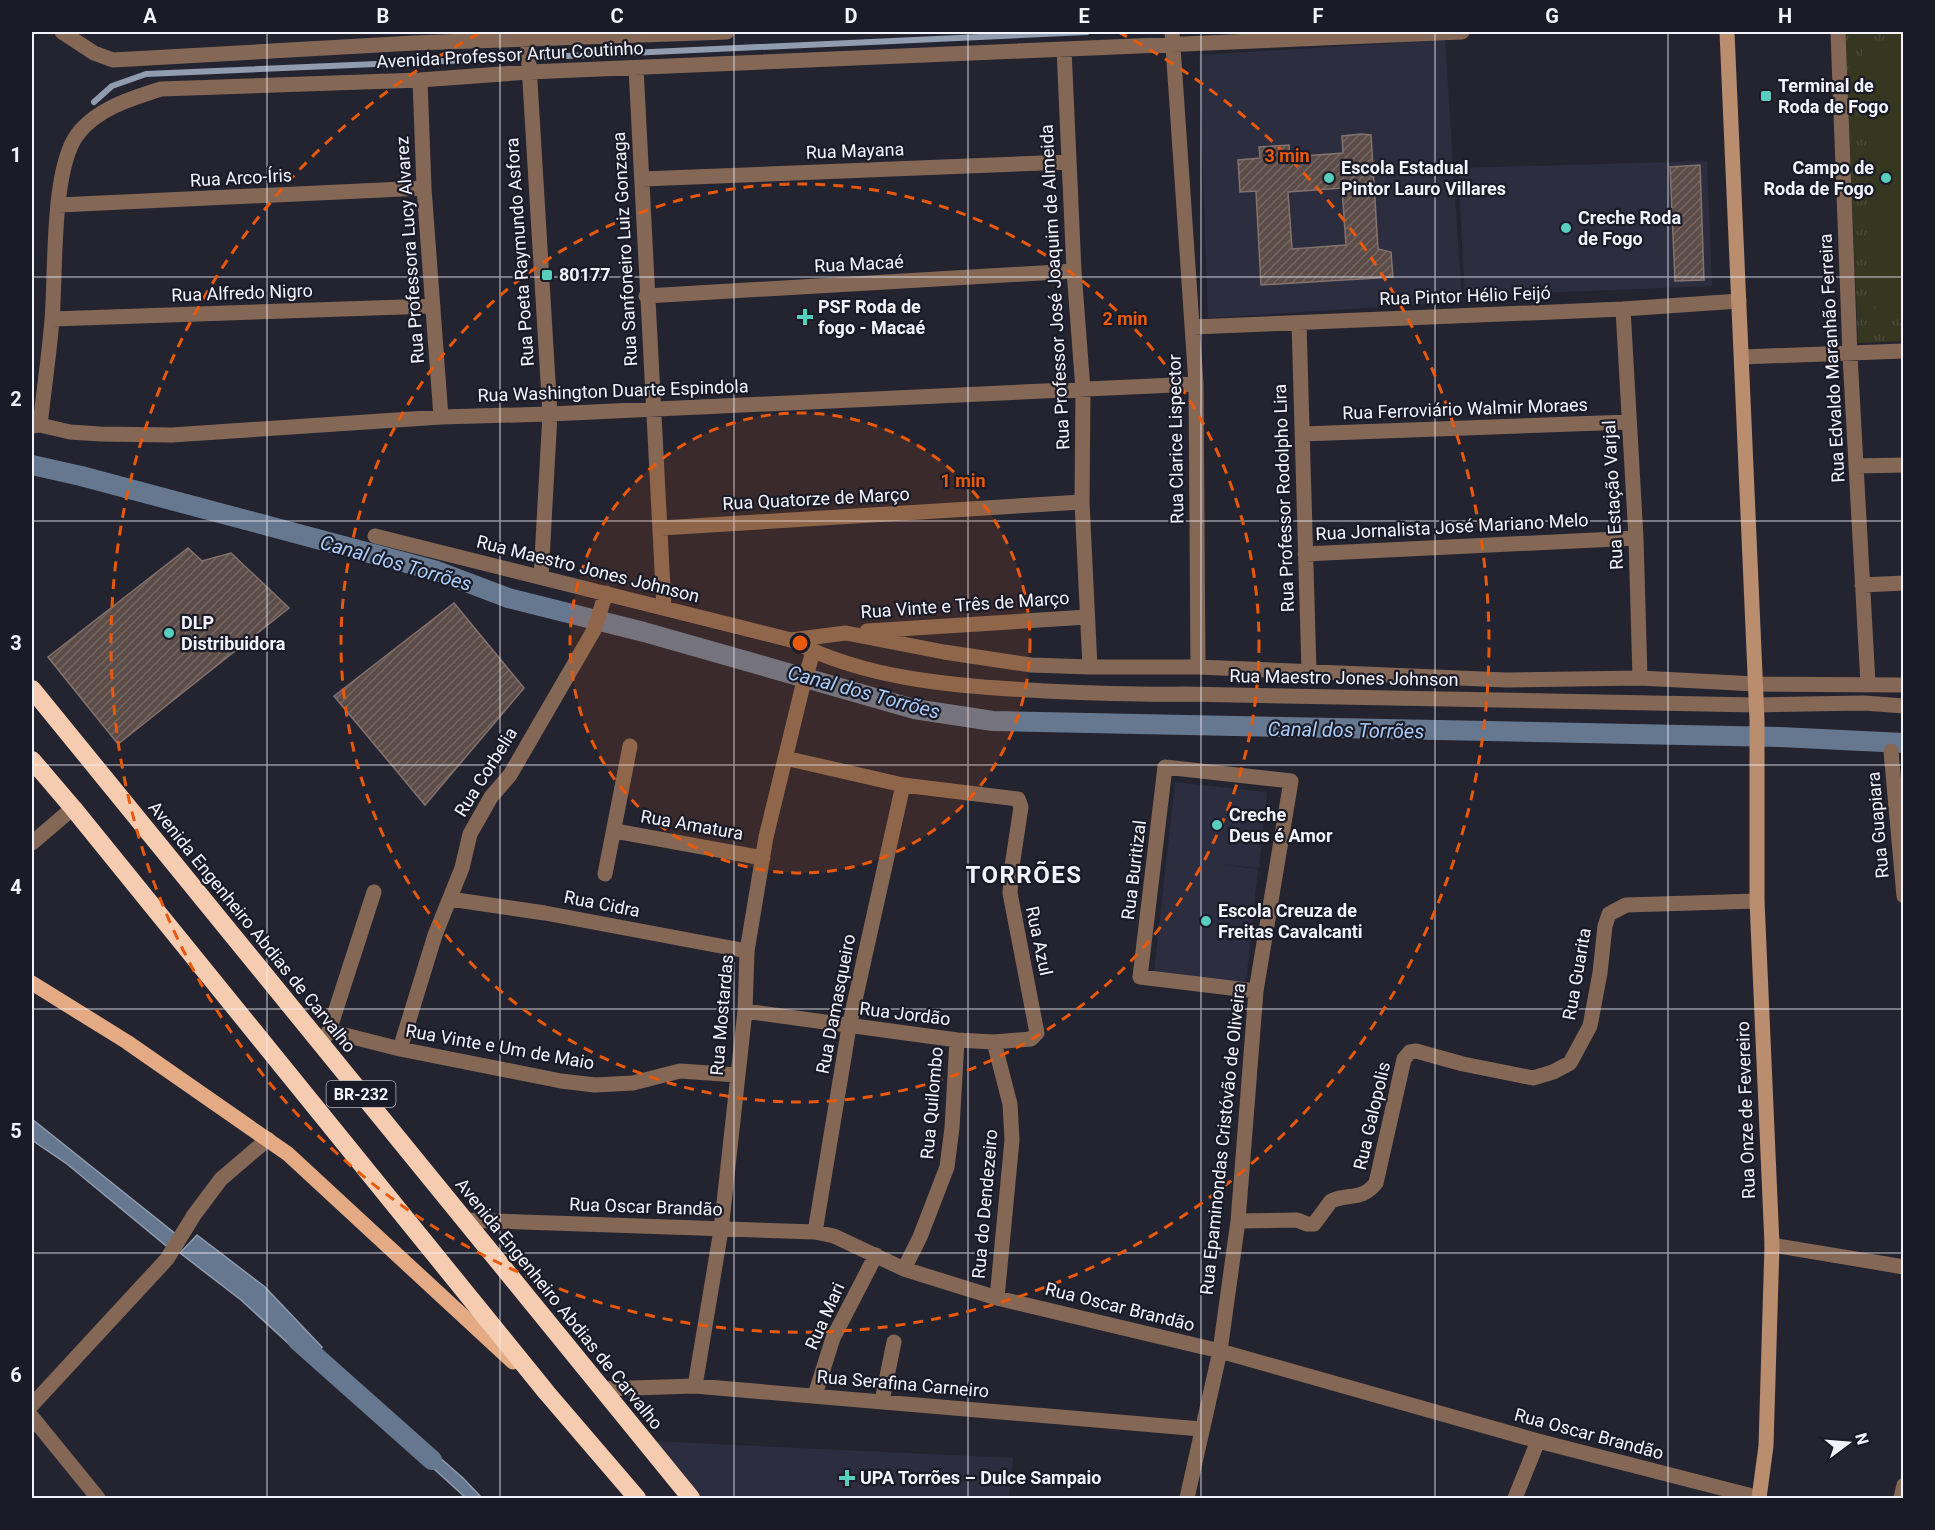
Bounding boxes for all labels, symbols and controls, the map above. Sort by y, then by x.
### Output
text: A [143,4,157,28]
text: B [377,4,389,28]
text: C [610,4,624,28]
text: D [845,4,858,28]
text: E [1078,4,1090,28]
text: F [1313,4,1324,28]
text: G [1545,4,1559,28]
text: H [1778,4,1792,28]
street label: Avenida Professor Artur Coutinho [376,37,644,72]
place label: Terminal de Roda de Fogo [1778,75,1889,117]
marker: Terminal de Roda de Fogo [1759,89,1773,103]
street label: Rua Professor José Joaquim de Almeida [1035,124,1074,450]
street label: Rua Sanfoneiro Luiz Gonzaga [608,131,641,367]
street label: Rua Professora Lucy Alvarez [391,136,428,364]
street label: Rua Poeta Raymundo Asfora [501,137,538,367]
street label: Rua Mayana [805,138,905,163]
text: 1 [10,143,22,167]
text: 3 min [1264,145,1310,166]
place label: Escola Estadual Pintor Lauro Villares [1341,157,1506,199]
place label: Campo de Roda de Fogo [1763,157,1874,199]
street label: Rua Arco-Íris [189,164,293,191]
marker: Escola Estadual Pintor Lauro Villares [1322,171,1336,185]
marker: Campo de Roda de Fogo [1879,171,1893,185]
place label: Creche Roda de Fogo [1578,207,1681,249]
marker: Creche Roda de Fogo [1559,221,1573,235]
street label: Rua Edvaldo Maranhão Ferreira [1814,233,1849,483]
street label: Rua Macaé [814,251,904,276]
place label: 80177 [559,264,611,285]
marker: 80177 [540,268,554,282]
street label: Rua Alfredo Nigro [171,280,313,305]
street label: Rua Pintor Hélio Feijó [1379,282,1551,309]
place label: PSF Roda de fogo - Macaé [818,296,925,338]
marker: PSF Roda de fogo - Macaé [796,308,814,326]
text: 2 min [1102,308,1148,329]
street label: Rua Clarice Lispector [1164,354,1187,524]
street label: Rua Washington Duarte Espindola [477,375,749,406]
street label: Rua Professor Rodolpho Lira [1269,384,1298,612]
text: 2 [10,387,22,411]
street label: Rua Ferroviário Walmir Moraes [1342,394,1588,423]
street label: Rua Estação Varjal [1598,420,1627,570]
text: 1 min [940,470,986,491]
street label: Rua Quatorze de Março [722,483,910,514]
street label: Rua Jornalista José Mariano Melo [1315,509,1589,544]
water label: Canal dos Torrões [317,530,475,596]
street label: Rua Maestro Jones Johnson [474,531,702,606]
street label: Rua Vinte e Três de Março [860,587,1070,622]
place label: DLP Distribuidora [181,612,286,654]
marker: DLP Distribuidora [162,626,176,640]
text: 3 [10,631,22,655]
centre of rings [790,633,810,653]
water label: Canal dos Torrões [785,660,943,724]
street label: Rua Maestro Jones Johnson [1229,665,1459,690]
water label: Canal dos Torrões [1268,717,1424,743]
street label: Rua Corbelia [450,723,521,820]
street label: Rua Guapiara [1862,771,1893,879]
street label: Avenida Engenheiro Abdias de Carvalho [144,797,360,1057]
place label: Creche Deus é Amor [1229,804,1333,846]
street label: Rua Amatura [639,805,745,844]
marker: Creche Deus é Amor [1210,818,1224,832]
street label: Rua Buritizal [1117,819,1150,921]
district label: TORRÕES [965,861,1083,889]
text: 4 [10,875,22,899]
street label: Rua Cidra [562,886,642,921]
place label: Escola Creuza de Freitas Cavalcanti [1218,900,1363,942]
street label: Rua Azul [1022,904,1057,977]
marker: Escola Creuza de Freitas Cavalcanti [1199,914,1213,928]
street label: Rua Guarita [1558,926,1595,1022]
street label: Rua Damasqueiro [812,932,859,1076]
street label: Rua Mostardas [706,954,737,1076]
street label: Rua Epaminondas Cristóvão de Oliveira [1196,982,1249,1296]
street label: Rua Jordão [858,997,952,1030]
street label: Rua Vinte e Um de Maio [404,1020,596,1073]
street label: Rua Onze de Fevereiro [1732,1021,1759,1199]
street label: Rua Quilombo [916,1046,947,1160]
street label: Rua Galopolis [1349,1060,1394,1172]
road number: BR-232 [326,1081,395,1107]
text: 5 [10,1119,22,1143]
street label: Rua do Dendezeiro [968,1128,1002,1280]
street label: Avenida Engenheiro Abdias de Carvalho [451,1174,667,1434]
street label: Rua Oscar Brandão [569,1193,723,1220]
street label: Rua Oscar Brandão [1043,1278,1197,1335]
street label: Rua Mari [800,1279,849,1353]
text: 6 [10,1363,22,1387]
street label: Rua Serafina Carneiro [816,1366,990,1401]
street label: Rua Oscar Brandão [1512,1403,1666,1464]
north arrow [1818,1413,1878,1473]
text: N [1851,1431,1873,1447]
place label: UPA Torrões – Dulce Sampaio [860,1467,1101,1488]
marker: UPA Torrões – Dulce Sampaio [838,1469,856,1487]

